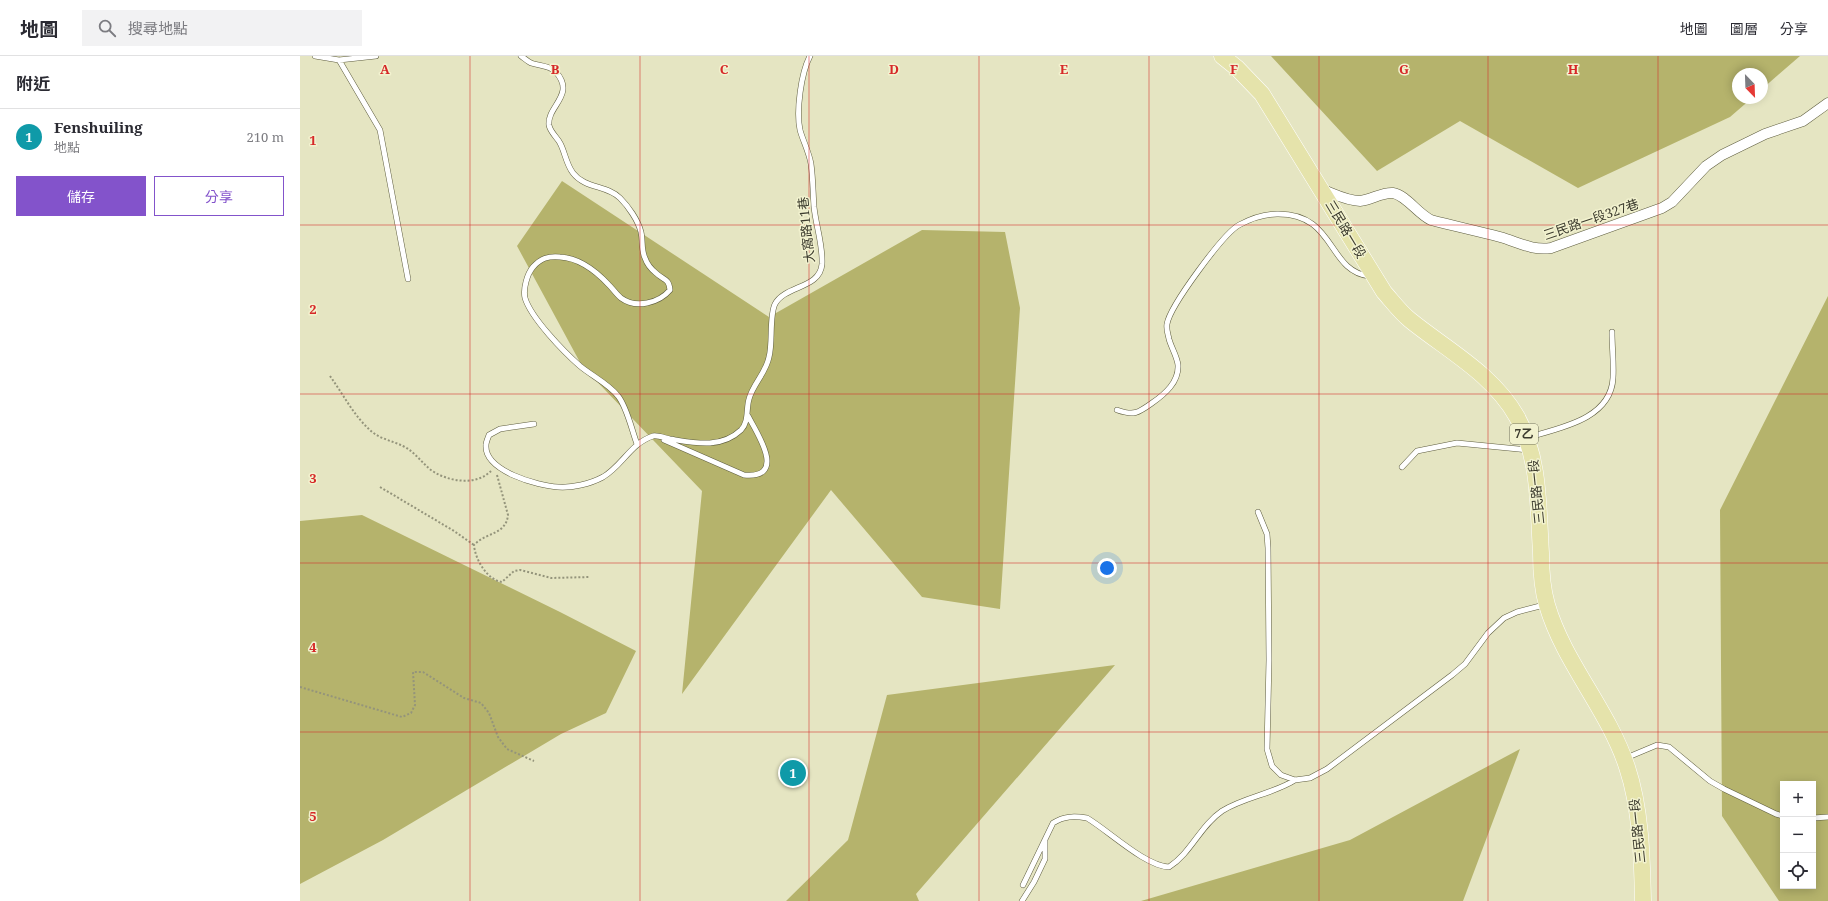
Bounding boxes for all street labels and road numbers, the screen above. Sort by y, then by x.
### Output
street label: 三民路一段327巷 [1541,194,1641,244]
street label: 大窩路11巷 [794,196,818,264]
street label: 三民路一段 [1322,197,1370,261]
road number: 7乙 [1510,424,1538,444]
street label: 三民路一段 [1524,459,1548,525]
street label: 三民路一段 [1625,798,1649,864]

